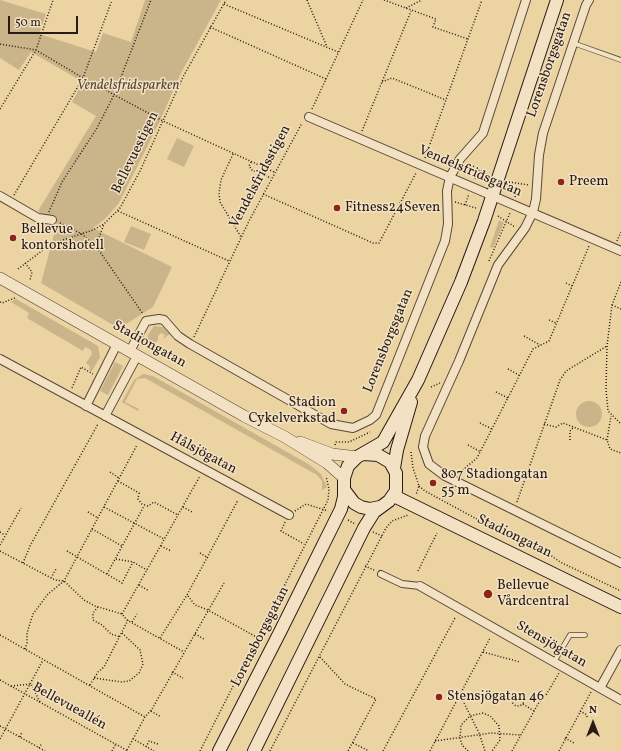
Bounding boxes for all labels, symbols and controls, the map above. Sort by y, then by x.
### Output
scale bar [10,8,80,34]
street label: Lorensborgsgatan [524,10,576,120]
text: 50 m [15,15,41,31]
park label: Vendelsfridsparken [76,78,180,94]
street label: Bellevuestigen [109,109,163,197]
street label: Vendelsfridsstigen [227,123,295,231]
street label: Vendelsfridsgatan [416,143,524,201]
place label: Preem [569,174,609,190]
marker: Preem [556,177,566,187]
place label: Fitness24Seven [345,200,440,216]
marker: Fitness24Seven [332,203,342,213]
place label: Bellevue kontorshotell [21,222,104,254]
marker: Bellevue kontorshotell [8,233,18,243]
street label: Lorensborgsgatan [361,287,417,395]
street label: Stadiongatan [109,318,189,372]
place label: Stadion Cykelverkstad [248,395,336,428]
marker: Stadion Cykelverkstad [339,406,349,416]
street label: Hålsjögatan [167,429,239,479]
place label: 807 Stadiongatan 55 m [441,467,548,500]
marker: 807 Stadiongatan 55 m [428,478,438,488]
street label: Stadiongatan [474,512,554,562]
place label: Bellevue Vårdcentral [497,578,569,610]
street label: Lorensborgsgatan [228,584,294,690]
marker: Bellevue Vårdcentral [482,588,494,600]
street label: Stensjögatan [513,618,589,672]
street label: Bellevueallén [29,680,109,734]
place label: Stensjögatan 46 [447,689,544,705]
marker: Stensjögatan 46 [434,692,444,702]
north arrow [573,703,613,743]
text: N [589,703,597,718]

